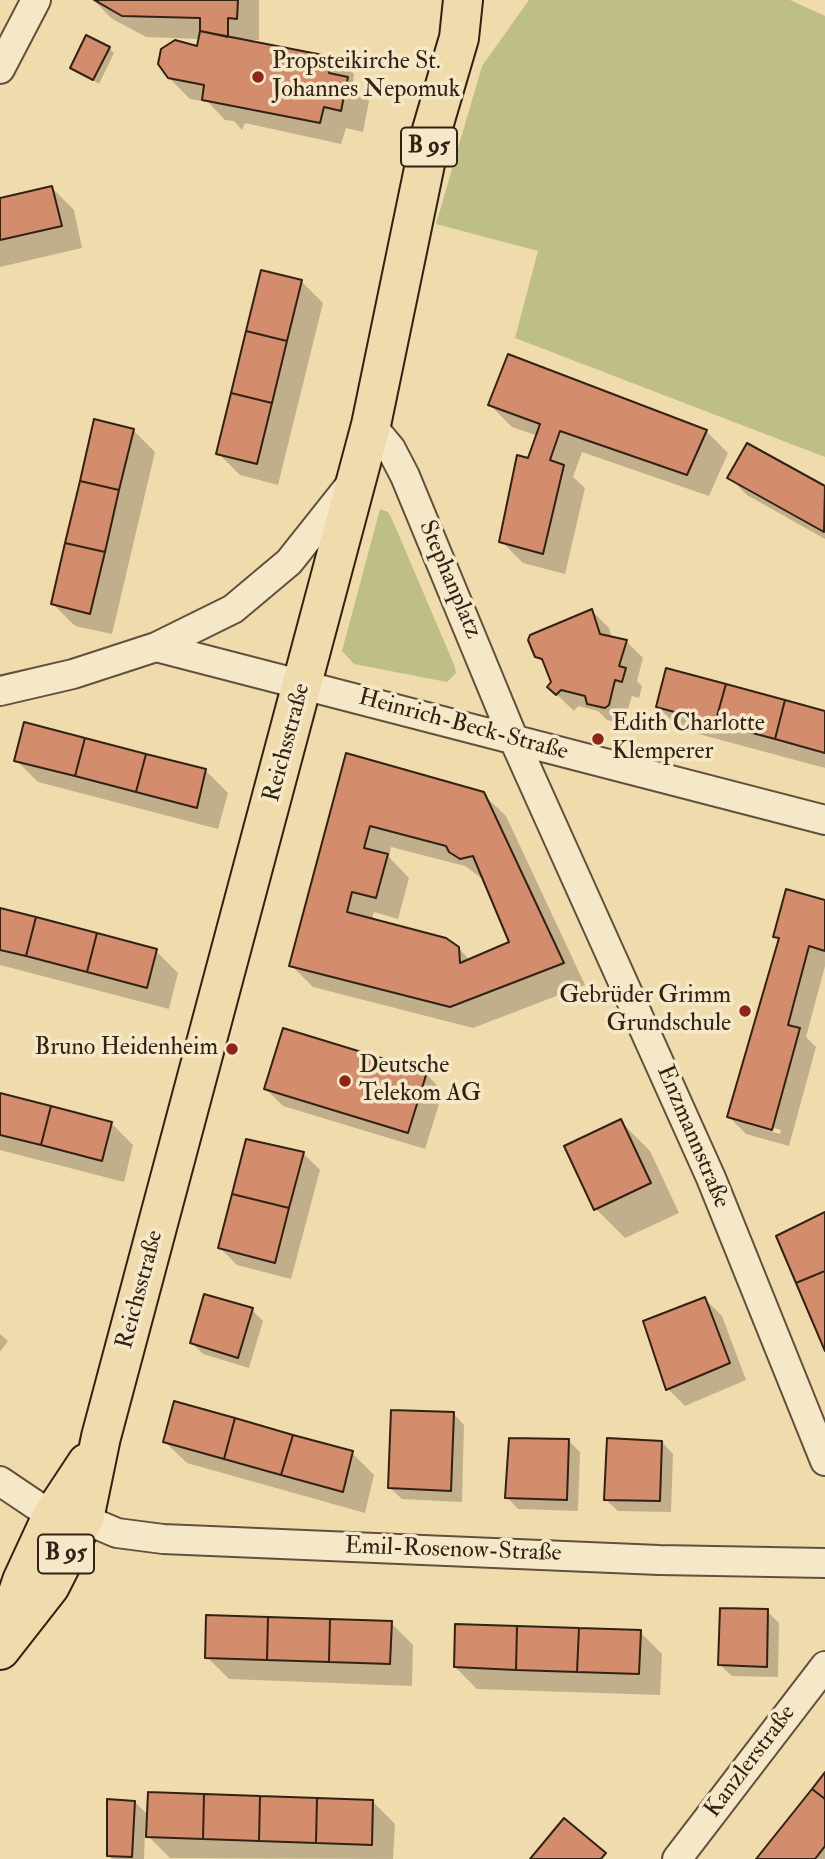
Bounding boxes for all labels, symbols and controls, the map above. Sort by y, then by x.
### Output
place label: Propsteikirche St. Johannes Nepomuk [272,49,460,105]
marker: Propsteikirche St. Johannes Nepomuk [250,69,266,85]
road number: B 95 [401,128,457,166]
street label: Stephanplatz [411,517,487,643]
street label: Reichsstraße [258,681,318,805]
street label: Heinrich-Beck-Straße [355,684,571,768]
place label: Edith Charlotte Klemperer [612,711,765,767]
marker: Edith Charlotte Klemperer [590,731,606,747]
place label: Gebrüder Grimm Grundschule [559,983,731,1039]
marker: Gebrüder Grimm Grundschule [737,1003,753,1019]
place label: Bruno Heidenheim [35,1035,218,1063]
marker: Bruno Heidenheim [224,1041,240,1057]
place label: Deutsche Telekom AG [359,1053,481,1109]
street label: Enzmannstraße [649,1061,735,1213]
marker: Deutsche Telekom AG [337,1073,353,1089]
street label: Reichsstraße [111,1228,171,1352]
street label: Emil-Rosenow-Straße [344,1533,562,1569]
road number: B 95 [38,1534,94,1574]
street label: Kanzlerstraße [699,1700,803,1824]

